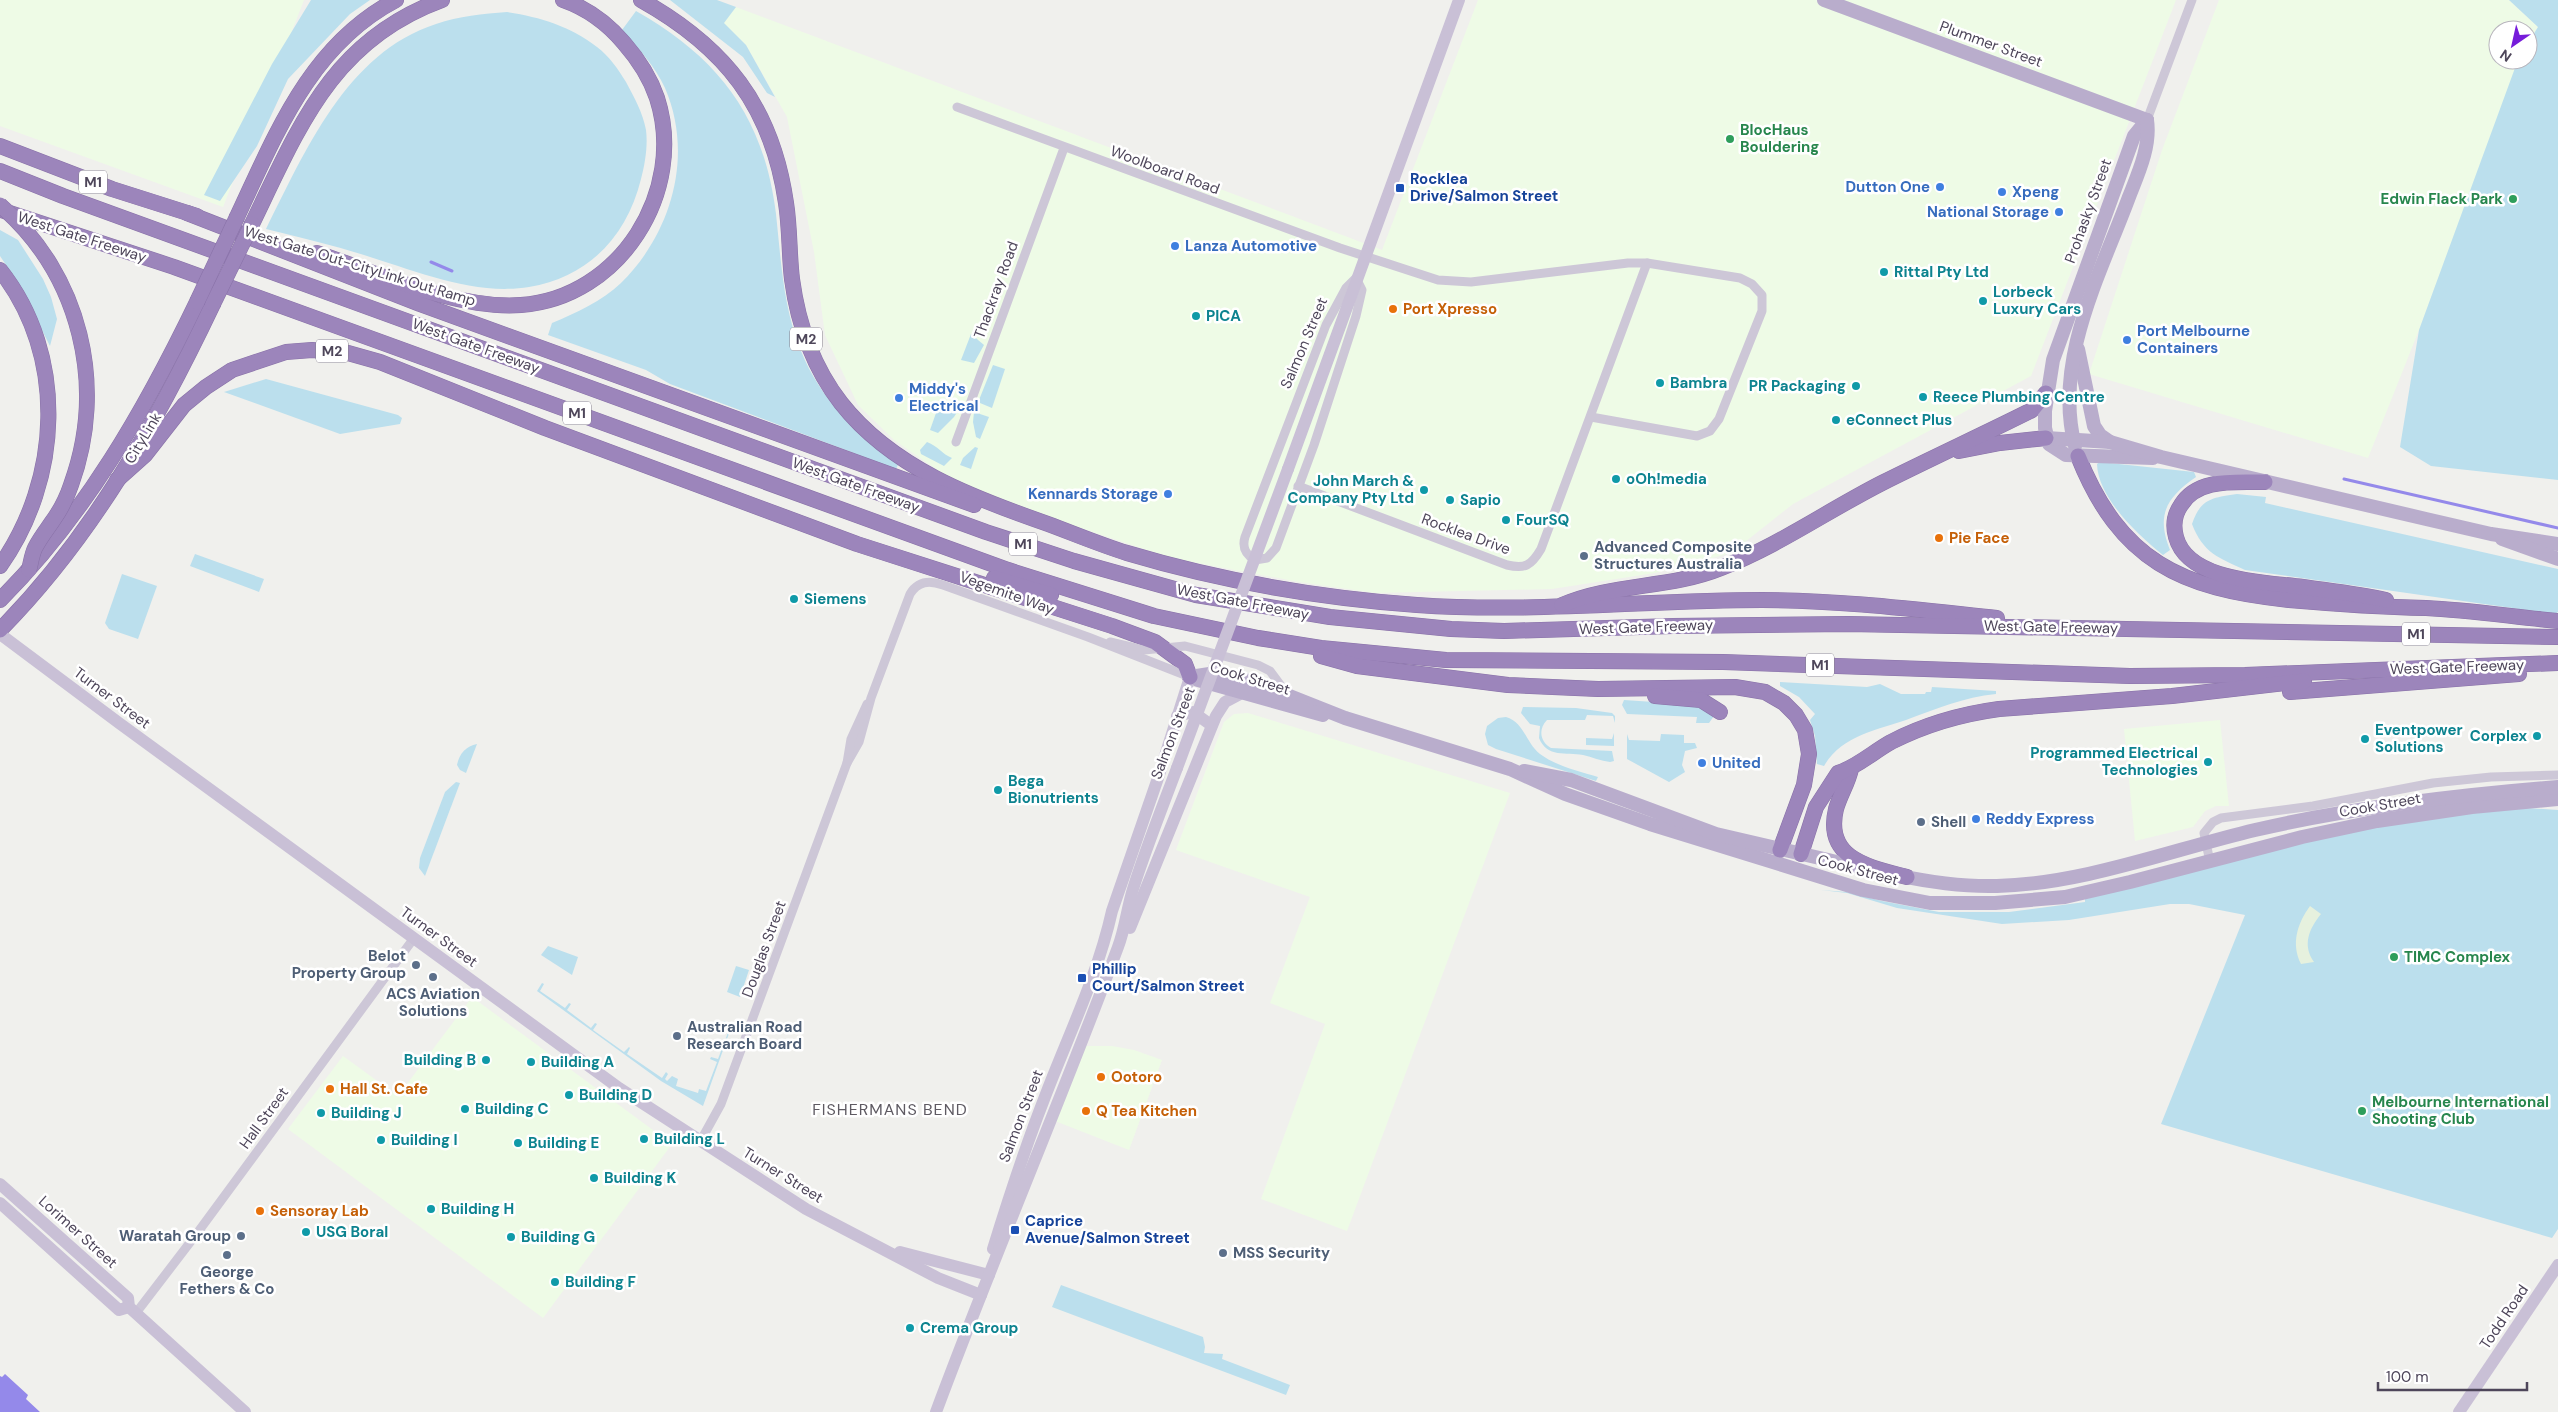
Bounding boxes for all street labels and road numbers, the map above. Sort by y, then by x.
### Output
street label: Plummer Street [1937,16,2045,72]
street label: Woolboard Road [1108,141,1222,199]
street label: Prohasky Street [2060,156,2116,266]
road number: M1 [79,170,107,193]
street label: West Gate Freeway [15,207,150,267]
street label: West Gate Out-CityLink Out Ramp [242,221,478,311]
street label: Thackray Road [969,239,1023,341]
street label: Salmon Street [1276,294,1332,392]
street label: West Gate Freeway [409,314,543,379]
road number: M2 [790,328,822,350]
road number: M2 [316,340,348,362]
road number: M1 [563,402,591,424]
street label: CityLink [120,408,166,467]
street label: West Gate Freeway [789,453,923,518]
street label: Rocklea Drive [1419,509,1513,559]
road number: M1 [1009,532,1037,556]
street label: Vegemite Way [957,567,1058,620]
street label: West Gate Freeway [1175,579,1311,625]
street label: West Gate Freeway [1579,615,1714,639]
street label: West Gate Freeway [1984,616,2119,638]
road number: M1 [2402,622,2430,646]
road number: M1 [1806,654,1834,676]
street label: West Gate Freeway [2390,655,2525,679]
street label: Cook Street [1208,656,1293,700]
street label: Turner Street [70,663,154,733]
street label: Salmon Street [1146,684,1200,782]
street label: Cook Street [2338,788,2423,822]
street label: Cook Street [1816,850,1901,890]
street label: Douglas Street [737,898,791,1000]
street label: Turner Street [396,902,482,972]
street label: Salmon Street [994,1067,1048,1165]
street label: Hall Street [235,1083,293,1153]
street label: Turner Street [739,1142,827,1208]
street label: Lorimer Street [34,1191,122,1273]
street label: Todd Road [2475,1281,2533,1353]

